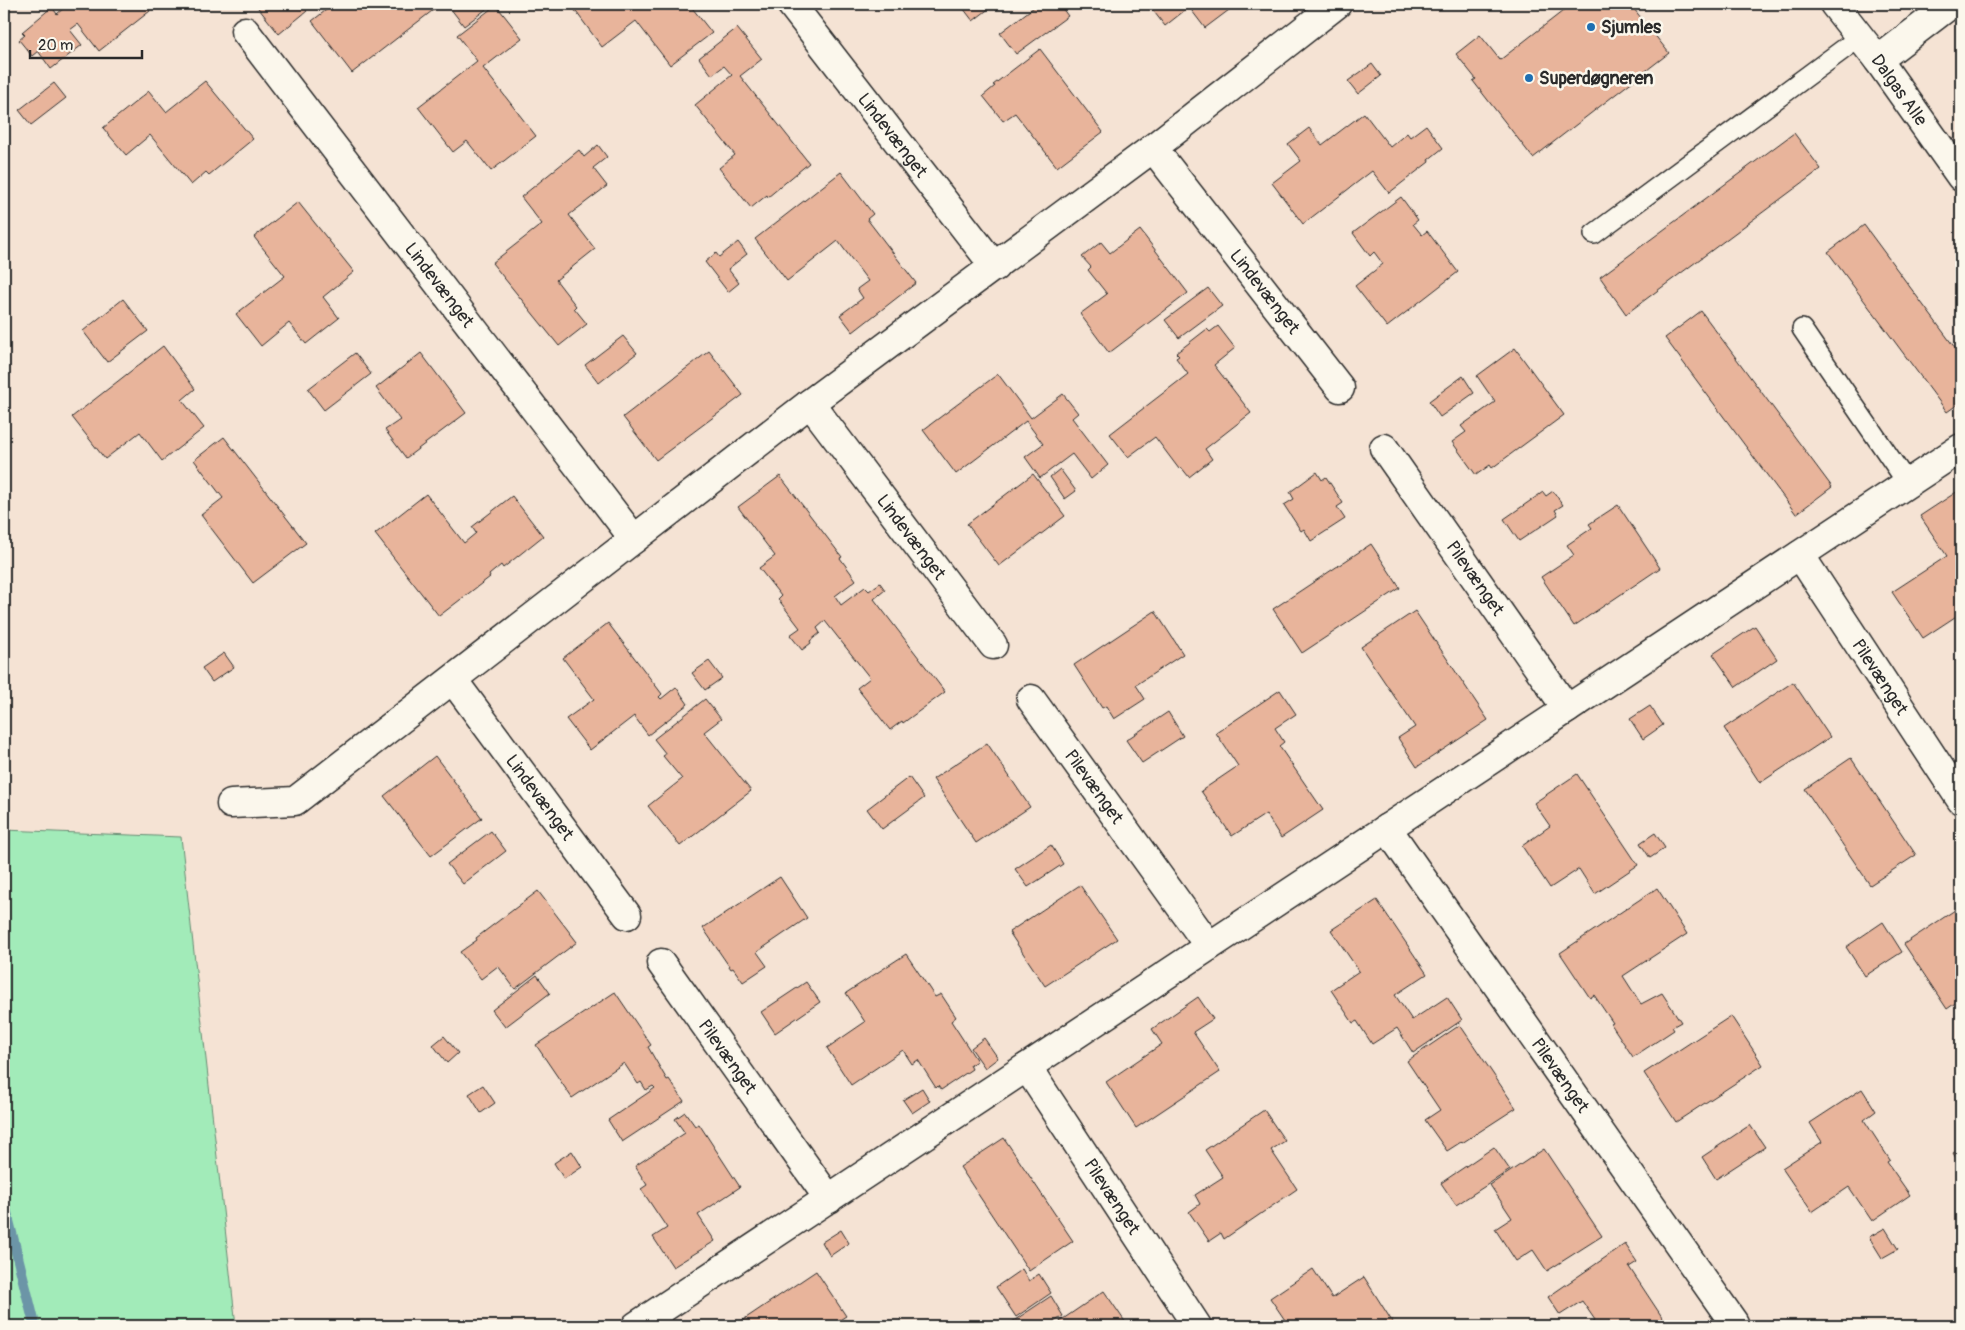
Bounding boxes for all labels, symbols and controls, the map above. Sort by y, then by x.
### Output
place label: Sjumles [1601,16,1662,39]
marker: Sjumles [1585,21,1597,33]
scale bar [30,28,142,60]
text: 20 m [38,36,73,55]
street label: Dalgas Alle [1866,50,1932,131]
place label: Superdøgneren [1539,67,1653,90]
marker: Superdøgneren [1523,72,1535,84]
street label: Lindevænget [852,88,933,183]
street label: Lindevænget [399,238,479,333]
street label: Lindevænget [1224,245,1305,339]
street label: Lindevænget [871,490,951,585]
street label: Pilevænget [1441,537,1509,621]
street label: Pilevænget [1846,635,1913,720]
street label: Pilevænget [1059,745,1129,829]
street label: Lindevænget [500,750,579,846]
street label: Pilevænget [693,1015,762,1099]
street label: Pilevænget [1526,1034,1595,1118]
street label: Pilevænget [1078,1155,1145,1240]

